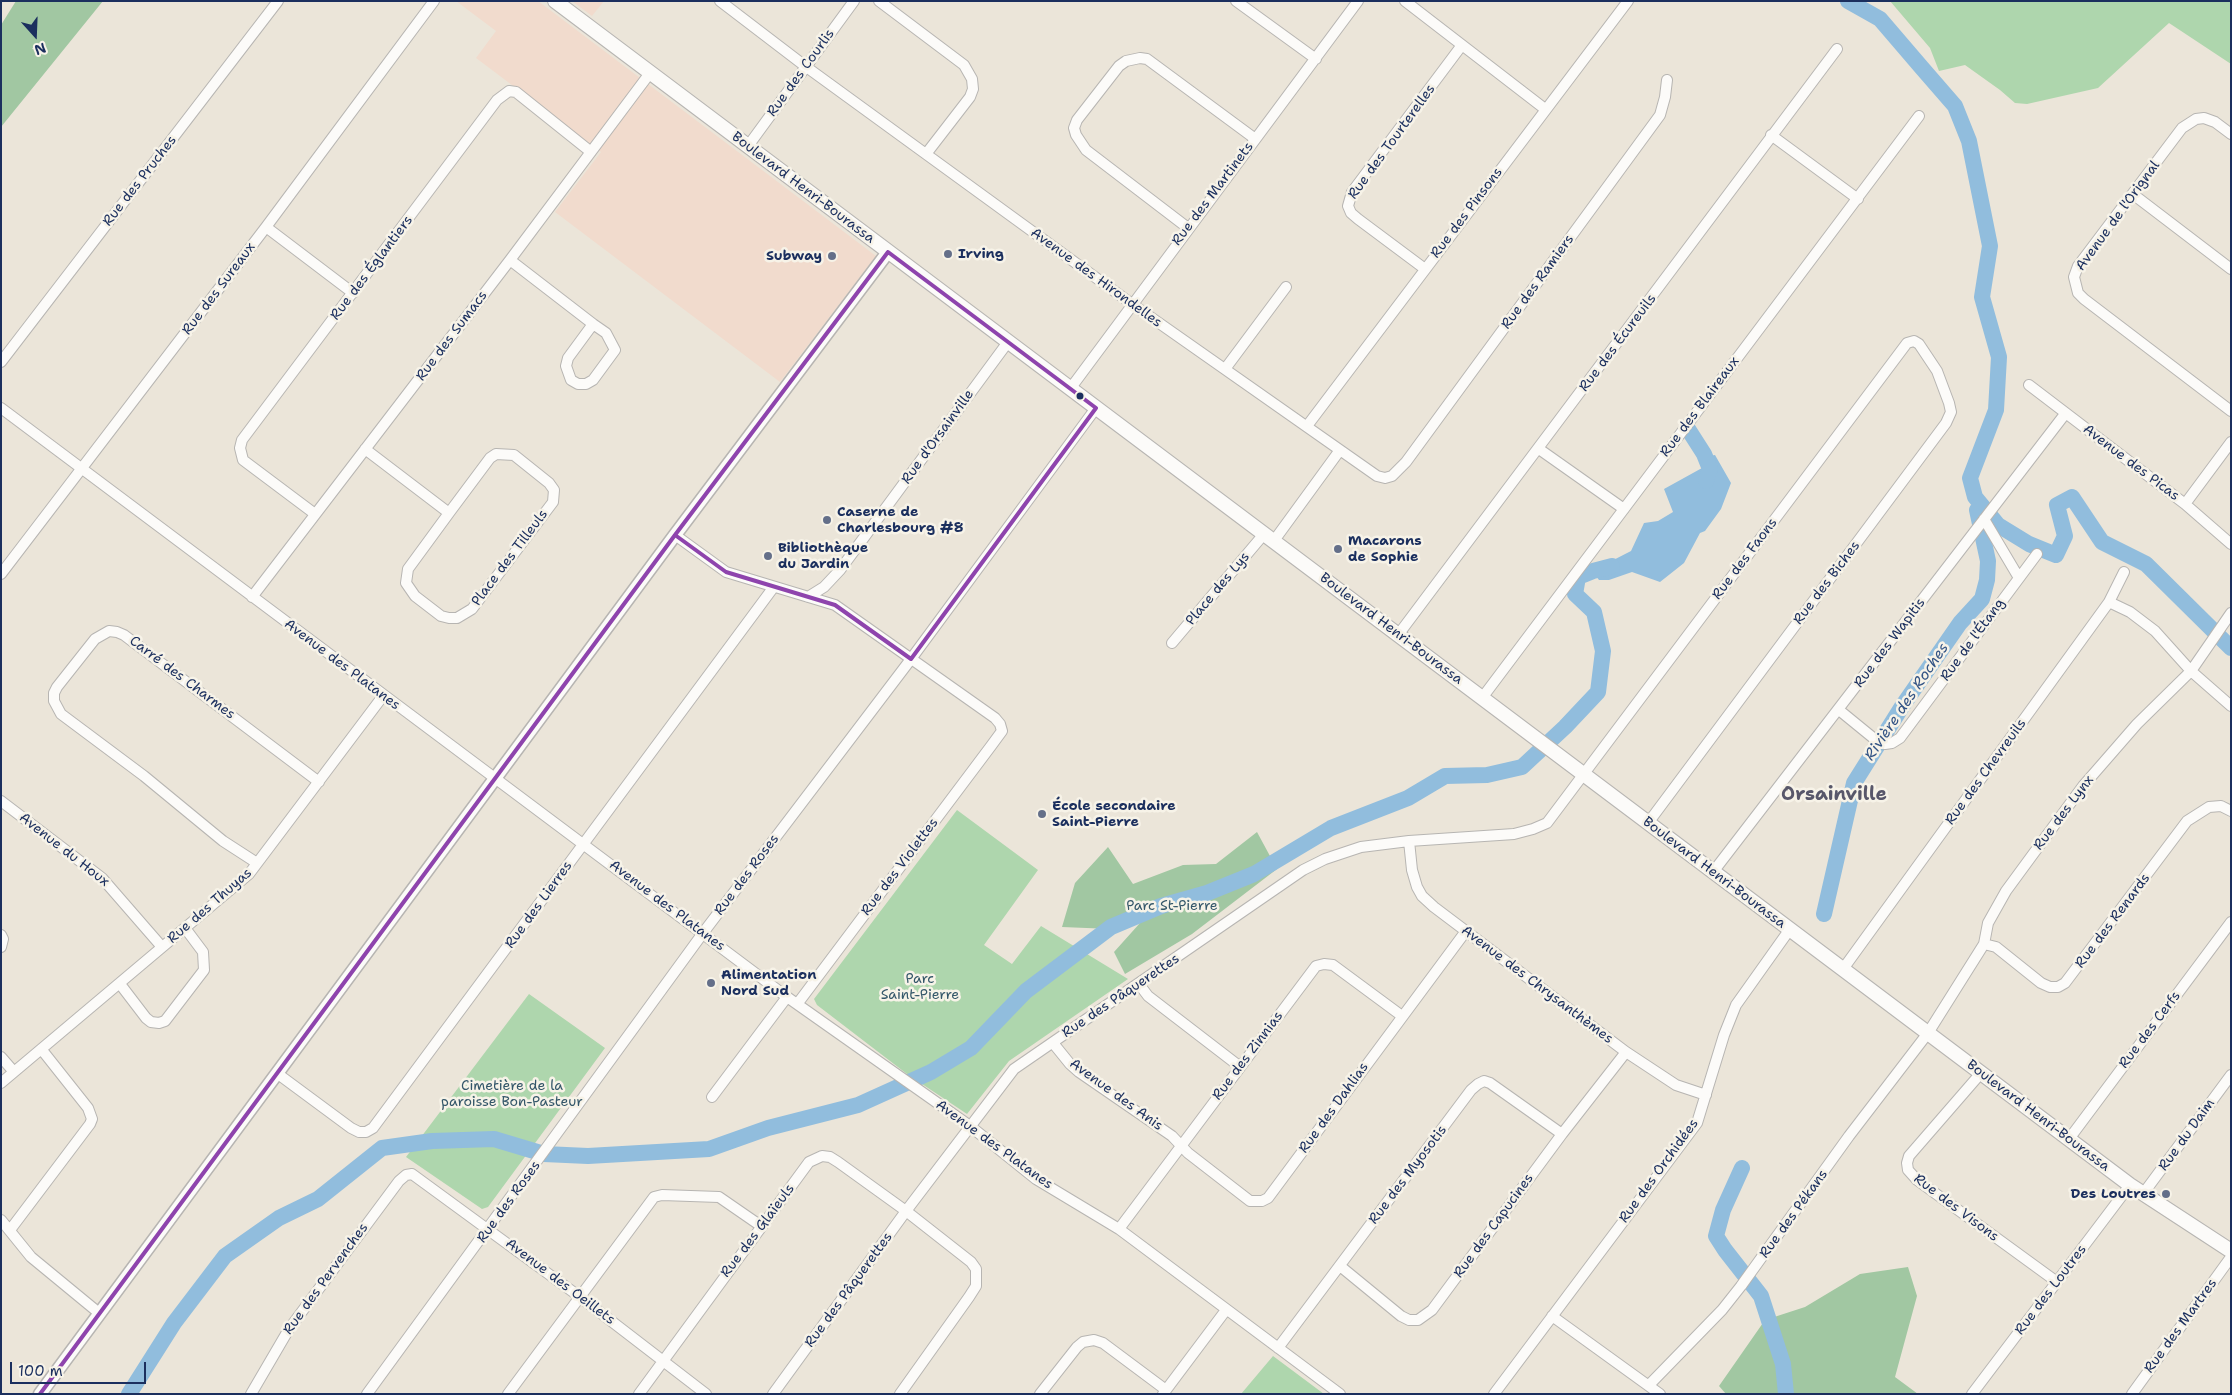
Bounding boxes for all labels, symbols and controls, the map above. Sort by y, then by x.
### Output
north arrow [10,10,60,60]
street label: Rue des Courlis [764,26,838,120]
text: N [32,39,48,59]
street label: Rue des Tourterelles [1345,81,1439,203]
street label: Boulevard Henri-Bourassa [728,129,878,247]
street label: Rue des Pruches [99,132,181,230]
street label: Rue des Martinets [1169,139,1257,249]
street label: Avenue de l'Orignal [2072,158,2164,274]
street label: Rue des Pinsons [1427,164,1507,262]
street label: Rue des Églantiers [327,212,417,324]
street label: Avenue des Hirondelles [1027,225,1165,331]
street label: Rue des Ramiers [1498,232,1578,332]
street label: Rue des Sureaux [179,240,259,338]
place label: Irving [958,246,1004,262]
place label: Subway [766,248,822,264]
marker: Irving [942,248,954,260]
marker: Subway [826,250,838,262]
street label: Rue des Sumacs [413,288,491,384]
street label: Rue des Écureuils [1576,291,1660,395]
street label: Rue des Blaireaux [1657,354,1743,460]
street label: Rue d'Orsainville [898,387,978,487]
unlabelled marker [1075,391,1085,401]
street label: Avenue des Picas [2079,421,2183,505]
place label: Caserne de Charlesbourg #8 [837,504,964,536]
street label: Place des Tilleuls [468,506,552,610]
marker: Caserne de Charlesbourg #8 [821,514,833,526]
street label: Rue des Faons [1709,515,1781,603]
place label: Macarons de Sophie [1348,533,1422,566]
street label: Rue des Biches [1790,538,1864,628]
place label: Bibliothèque du Jardin [778,540,868,572]
marker: Macarons de Sophie [1332,543,1344,555]
street label: Place des Lys [1182,549,1254,629]
marker: Bibliothèque du Jardin [762,550,774,562]
street label: Boulevard Henri-Bourassa [1316,570,1466,688]
street label: Rue des Wapitis [1851,595,1929,691]
street label: Rue de l'Étang [1937,595,2009,685]
street label: Avenue des Platanes [281,616,403,714]
street label: Carré des Charmes [126,633,238,723]
water label: Rivière des Roches [1861,640,1953,764]
street label: Rue des Chevreuils [1942,716,2030,828]
street label: Rue des Lynx [2030,772,2098,854]
district label: Orsainville [1781,784,1887,806]
place label: École secondaire Saint-Pierre [1052,798,1176,830]
marker: École secondaire Saint-Pierre [1036,808,1048,820]
street label: Avenue du Houx [16,810,112,890]
street label: Boulevard Henri-Bourassa [1639,814,1789,932]
street label: Rue des Violettes [858,815,942,919]
street label: Rue des Roses [711,831,783,919]
street label: Avenue des Platanes [606,857,728,955]
street label: Rue des Lierres [502,858,576,952]
street label: Rue des Thuyas [164,865,256,947]
street label: Rue des Renards [2072,870,2154,972]
park label: Parc St-Pierre [1126,898,1218,914]
street label: Avenue des Chrysanthèmes [1458,922,1616,1048]
street label: Rue des Pâquerettes [1059,950,1183,1042]
place label: Alimentation Nord Sud [721,967,816,1000]
park label: Parc Saint-Pierre [881,971,959,1004]
marker: Alimentation Nord Sud [705,977,717,989]
street label: Rue des Cerfs [2116,988,2184,1072]
street label: Rue des Zinnias [1209,1008,1287,1104]
street label: Avenue des Anis [1066,1055,1166,1135]
street label: Boulevard Henri-Bourassa [1963,1057,2113,1175]
street label: Rue des Dahlias [1295,1059,1373,1157]
park label: Cimetière de la paroisse Bon-Pasteur [441,1078,583,1110]
street label: Rue du Daim [2155,1096,2219,1174]
street label: Avenue des Platanes [932,1097,1056,1193]
street label: Rue des Orchidées [1616,1116,1702,1226]
street label: Rue des Myosotis [1365,1122,1451,1228]
street label: Rue des Roses [474,1158,544,1246]
street label: Rue des Pékans [1756,1166,1832,1262]
street label: Rue des Capucines [1451,1171,1537,1281]
street label: Rue des Visons [1910,1171,2002,1245]
street label: Rue des Glaïeuls [717,1181,799,1281]
place label: Des Loutres [2071,1186,2156,1202]
marker: Des Loutres [2160,1188,2172,1200]
street label: Rue des Pervenches [280,1220,372,1338]
street label: Rue des Pâquerettes [802,1229,896,1351]
street label: Avenue des Oeillets [502,1235,618,1329]
street label: Rue des Loutres [2012,1242,2090,1338]
street label: Rue des Martres [2141,1275,2221,1377]
scale bar [12,1352,149,1384]
text: 100 m [18,1361,63,1381]

